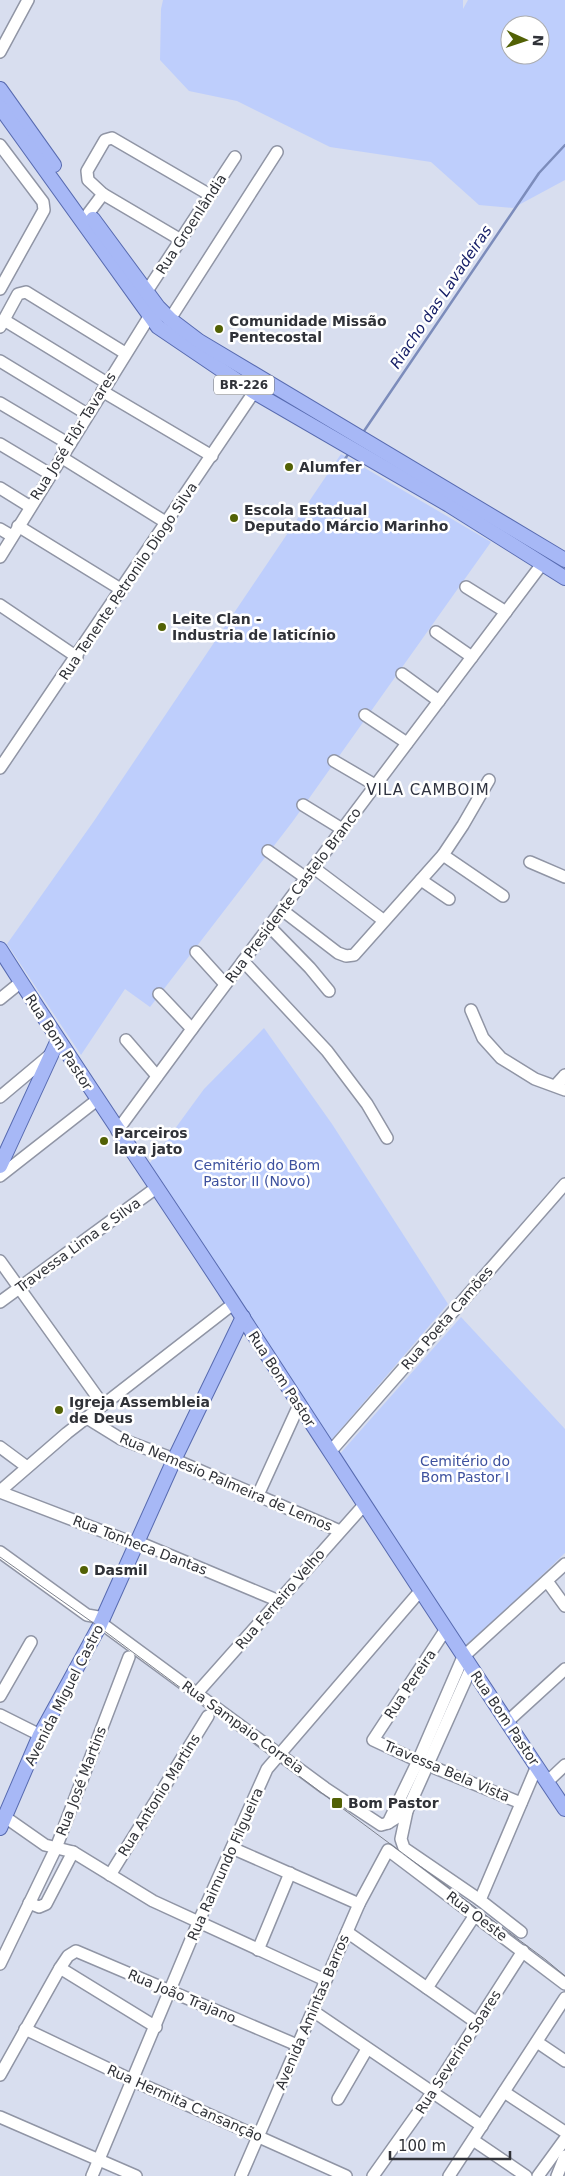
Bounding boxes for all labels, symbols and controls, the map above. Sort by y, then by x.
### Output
north arrow [500,15,550,65]
text: N [530,34,546,47]
street label: Rua Groenlândia [153,171,229,277]
water label: Riacho das Lavadeiras [386,222,496,372]
place label: Comunidade Missão Pentecostal [229,313,387,345]
marker: Comunidade Missão Pentecostal [213,323,225,335]
street label: Rua José Flôr Tavares [27,369,119,503]
road number: BR-226 [214,376,274,394]
place label: Alumfer [299,459,362,475]
marker: Alumfer [283,461,295,473]
street label: Rua Tenente Petronilo Diogo Silva [56,479,200,683]
place label: Escola Estadual Deputado Márcio Marinho [244,502,449,534]
marker: Escola Estadual Deputado Márcio Marinho [228,512,240,524]
place label: Leite Clan - Industria de laticínio [172,611,336,643]
marker: Leite Clan - Industria de laticínio [156,621,168,633]
district label: VILA CAMBOIM [366,781,490,799]
street label: Rua Presidente Castelo Branco [222,804,364,986]
street label: Rua Bom Pastor [22,991,96,1093]
place label: Parceiros lava jato [114,1125,188,1157]
marker: Parceiros lava jato [98,1135,110,1147]
park label: Cemitério do Bom Pastor II (Novo) [194,1157,320,1189]
street label: Travessa Lima e Silva [12,1194,143,1296]
street label: Rua Poeta Camões [398,1263,496,1373]
street label: Rua Bom Pastor [245,1328,319,1430]
place label: Igreja Assembleia de Deus [69,1394,210,1426]
marker: Igreja Assembleia de Deus [53,1404,65,1416]
street label: Rua Nemesio Palmeira de Lemos [117,1430,335,1534]
park label: Cemitério do Bom Pastor I [420,1453,510,1485]
street label: Rua Tonheca Dantas [71,1512,209,1578]
street label: Rua Ferreiro Velho [232,1546,328,1652]
place label: Dasmil [94,1562,148,1578]
marker: Dasmil [78,1564,90,1576]
street label: Avenida Miguel Castro [21,1622,107,1768]
street label: Rua Pereira [381,1646,439,1722]
street label: Rua Bom Pastor [467,1668,543,1769]
street label: Rua Sampaio Correia [179,1677,307,1777]
street label: Rua José Martins [53,1724,109,1838]
street label: Rua Antonio Martins [115,1731,203,1859]
street label: Travessa Bela Vista [381,1737,512,1805]
street label: Rua Raimundo Filgueira [184,1785,266,1943]
place label: Bom Pastor [348,1795,439,1811]
marker: Bom Pastor [330,1796,344,1810]
street label: Rua Oeste [443,1888,511,1944]
street label: Avenida Amintas Barros [272,1932,352,2092]
street label: Rua João Trajano [125,1966,239,2026]
street label: Rua Severino Soares [412,1987,504,2117]
street label: Rua Hermita Cansanção [105,2061,265,2145]
scale bar [390,2128,510,2160]
text: 100 m [398,2137,446,2155]

